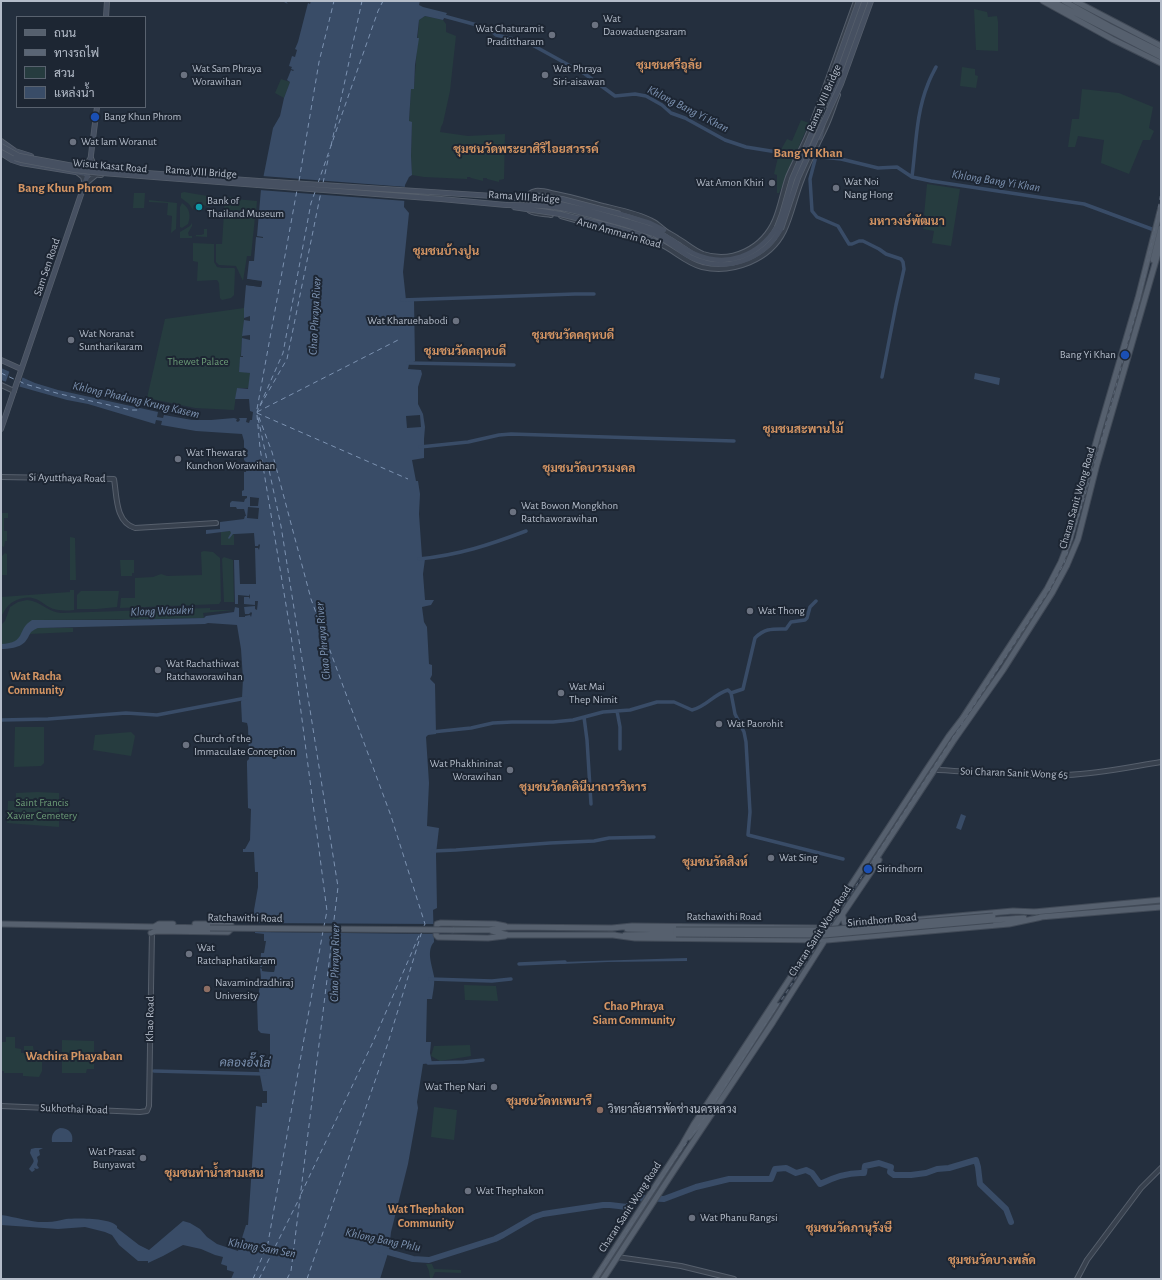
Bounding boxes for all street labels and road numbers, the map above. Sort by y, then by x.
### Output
street label: Rama VIII Bridge [804,62,844,134]
street label: Wisut Kasat Road [72,156,148,176]
street label: Rama VIII Bridge [165,163,237,181]
street label: Rama VIII Bridge [488,188,560,206]
street label: Arun Ammarin Road [575,215,663,251]
street label: Sam Sen Road [31,236,63,298]
street label: Charan Sanit Wong Road [1056,446,1098,550]
street label: Si Ayutthaya Road [28,471,106,485]
street label: Soi Charan Sanit Wong 65 [960,765,1068,781]
street label: Charan Sanit Wong Road [786,883,854,979]
street label: Ratchawithi Road [687,910,761,924]
street label: Sirindhorn Road [847,910,917,930]
street label: Ratchawithi Road [207,911,283,925]
street label: Khao Road [143,996,157,1042]
street label: Sukhothai Road [40,1101,108,1117]
street label: Charan Sanit Wong Road [596,1159,664,1255]

